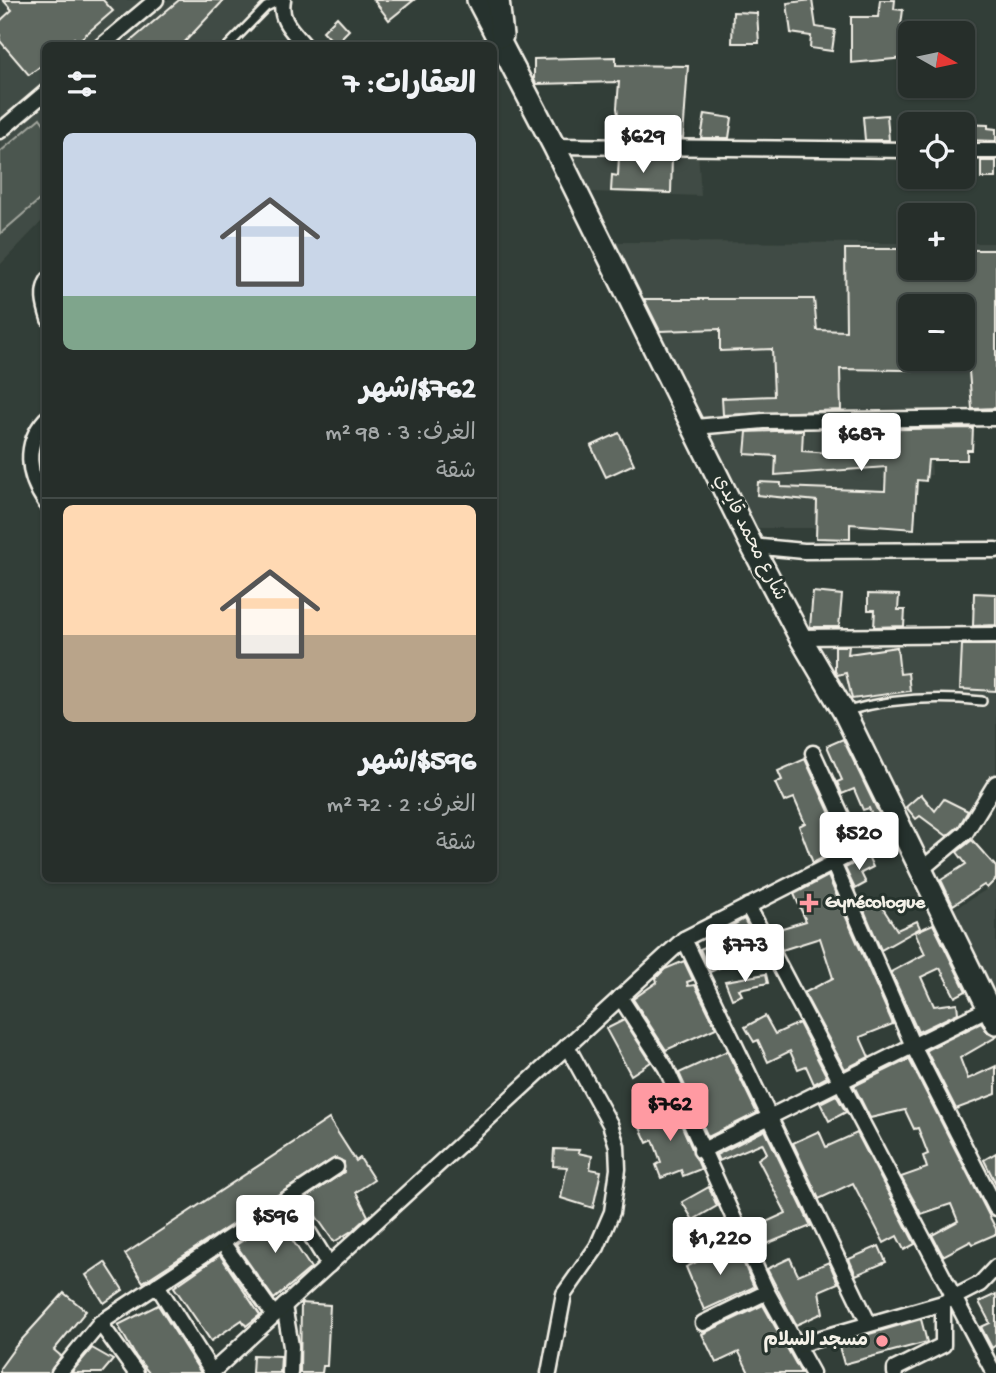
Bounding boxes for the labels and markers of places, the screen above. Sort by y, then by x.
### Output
pin: $629 [602,116,684,175]
pin: $687 [820,414,902,473]
pin: $520 [818,812,900,872]
place label: Gynécologue [825,892,926,915]
marker: Gynécologue [799,893,819,913]
pin: $773 [704,925,786,984]
pin: $762 [629,1084,711,1143]
pin: $596 [234,1196,316,1255]
pin: $1,220 [663,1218,777,1277]
place label: مسجد السلام [764,1330,868,1353]
marker: مسجد السلام [874,1333,890,1349]

